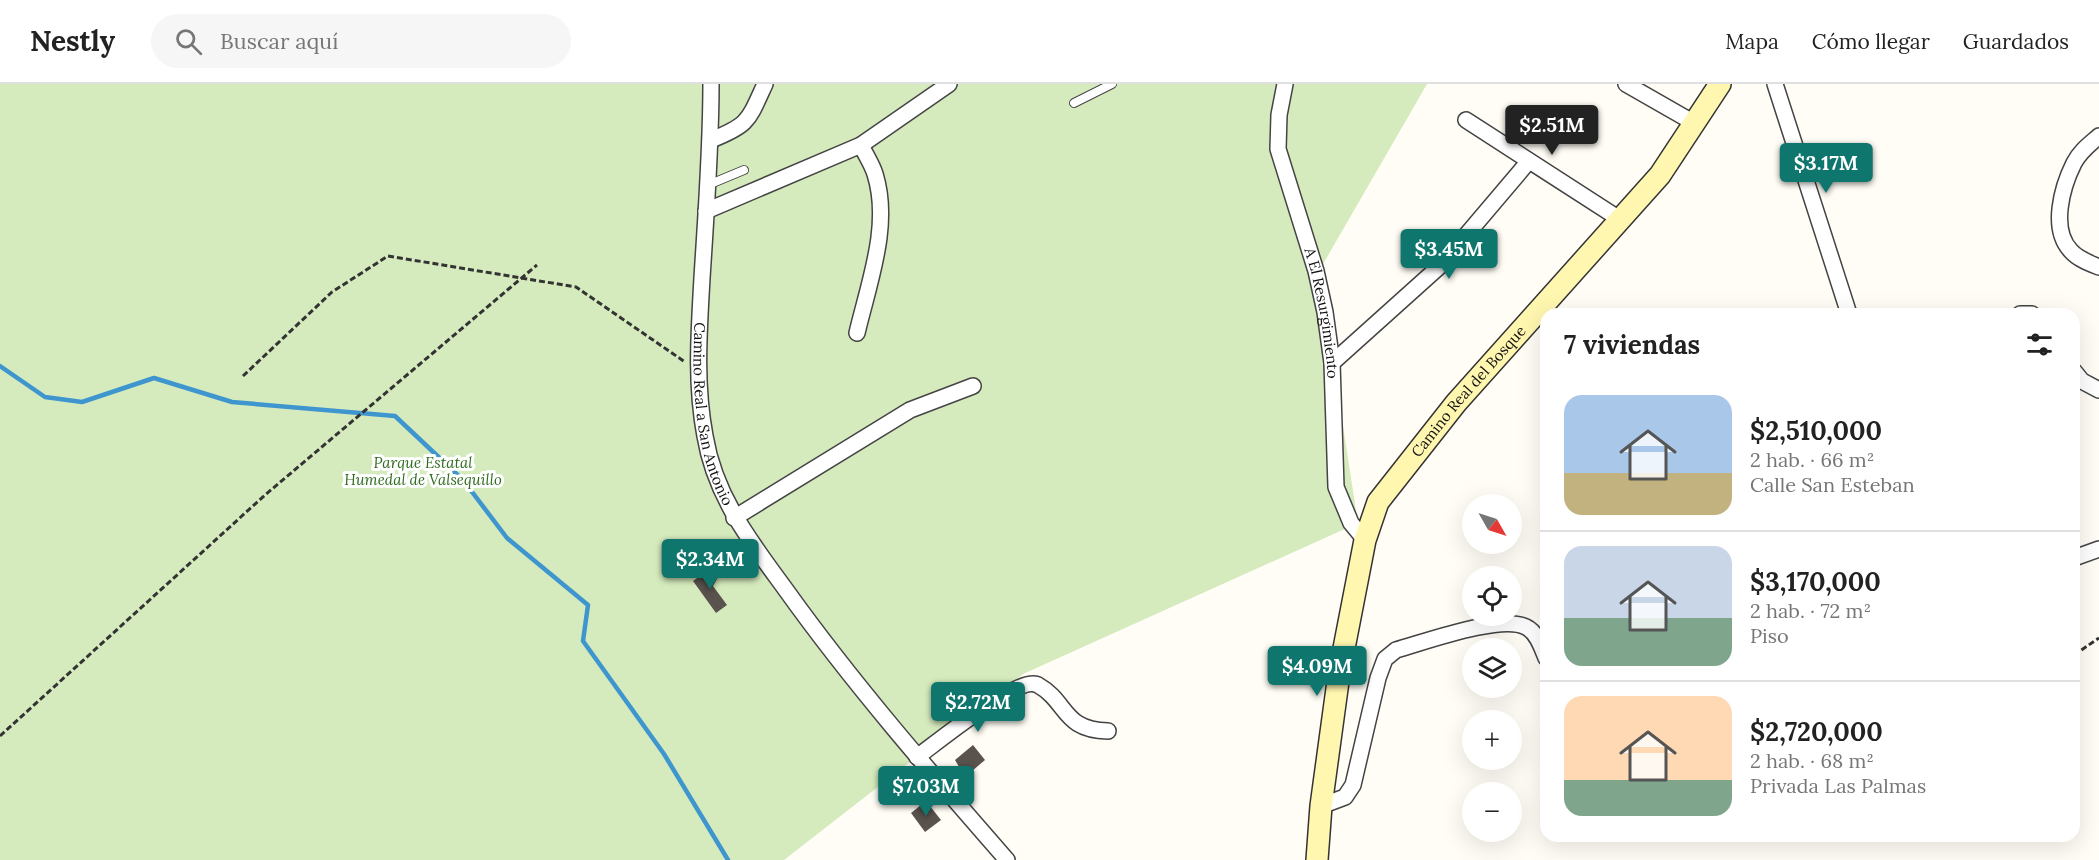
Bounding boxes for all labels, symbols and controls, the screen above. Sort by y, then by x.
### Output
search box [151,14,571,68]
text: Nestly [30,23,115,59]
icon: search [172,25,205,58]
text: Buscar aquí [220,27,338,55]
text: Mapa [1725,28,1779,55]
text: Cómo llegar [1812,28,1930,55]
text: Guardados [1963,28,2069,55]
pin: $2.51M [1503,105,1601,156]
text: $2.51M [1519,112,1585,137]
pin: $3.17M [1777,143,1875,194]
text: $3.17M [1794,150,1858,175]
pin: $3.45M [1400,229,1498,280]
text: $3.45M [1415,236,1483,261]
street label: A El Resurgimiento [1300,244,1343,379]
street label: Camino Real del Bosque [1407,321,1530,461]
street label: Camino Real a San Antonio [690,322,738,509]
text: 7 viviendas [1564,328,1700,361]
icon: filters [2023,328,2056,361]
text: $2,510,000 [1750,414,1882,447]
icon: home [1612,419,1684,491]
text: 2 hab. · 66 m² [1750,447,1874,472]
park label: Parque Estatal Humedal de Valsequillo [344,453,502,489]
text: Calle San Esteban [1750,472,1915,497]
north arrow [1462,494,1522,554]
map controls [1462,494,1522,842]
pin: $2.34M [661,539,759,590]
text: $2.34M [676,546,744,571]
text: $3,170,000 [1750,565,1881,598]
button: locate [1462,566,1522,626]
icon: home [1612,570,1684,642]
text: 2 hab. · 72 m² [1750,598,1871,623]
text: Piso [1750,623,1789,648]
button: layers [1462,638,1522,698]
pin: $4.09M [1268,646,1366,697]
text: $4.09M [1282,653,1352,678]
pin: $2.72M [929,682,1027,733]
text: $2.72M [945,689,1011,714]
button: + [1462,710,1522,770]
text: $2,720,000 [1750,715,1883,748]
icon: home [1612,720,1684,792]
text: 2 hab. · 68 m² [1750,748,1874,773]
pin: $7.03M [877,766,975,817]
text: $7.03M [892,773,960,798]
text: Privada Las Palmas [1750,773,1926,798]
button: − [1462,782,1522,842]

